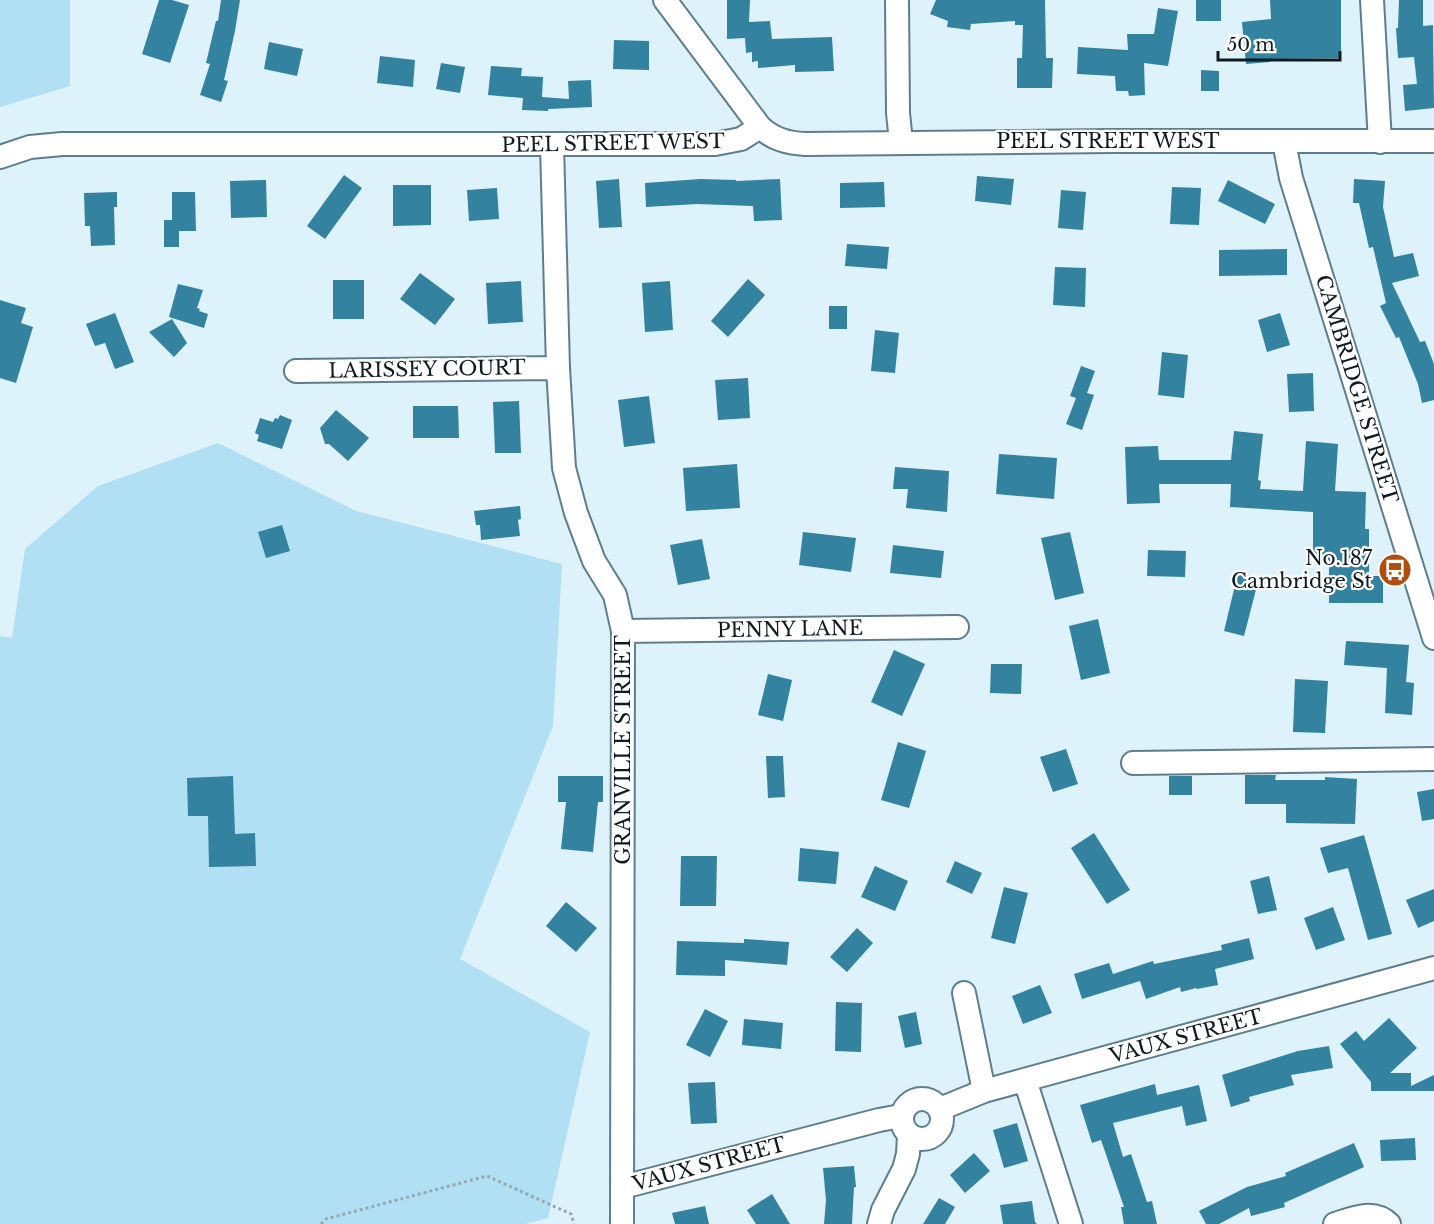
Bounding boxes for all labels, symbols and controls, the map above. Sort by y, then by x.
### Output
scale bar [1218,24,1340,62]
text: 50 m [1227,34,1275,56]
street label: PEEL STREET WEST [501,129,725,157]
street label: PEEL STREET WEST [996,129,1220,153]
street label: CAMBRIDGE STREET [1311,272,1403,506]
street label: LARISSEY COURT [328,355,526,383]
place label: No.187 Cambridge St [1231,546,1373,593]
bus stop icon: No.187 Cambridge St [1377,552,1413,588]
street label: PENNY LANE [717,616,863,642]
street label: GRANVILLE STREET [611,635,635,865]
street label: VAUX STREET [1106,1004,1265,1068]
street label: VAUX STREET [629,1132,788,1196]

